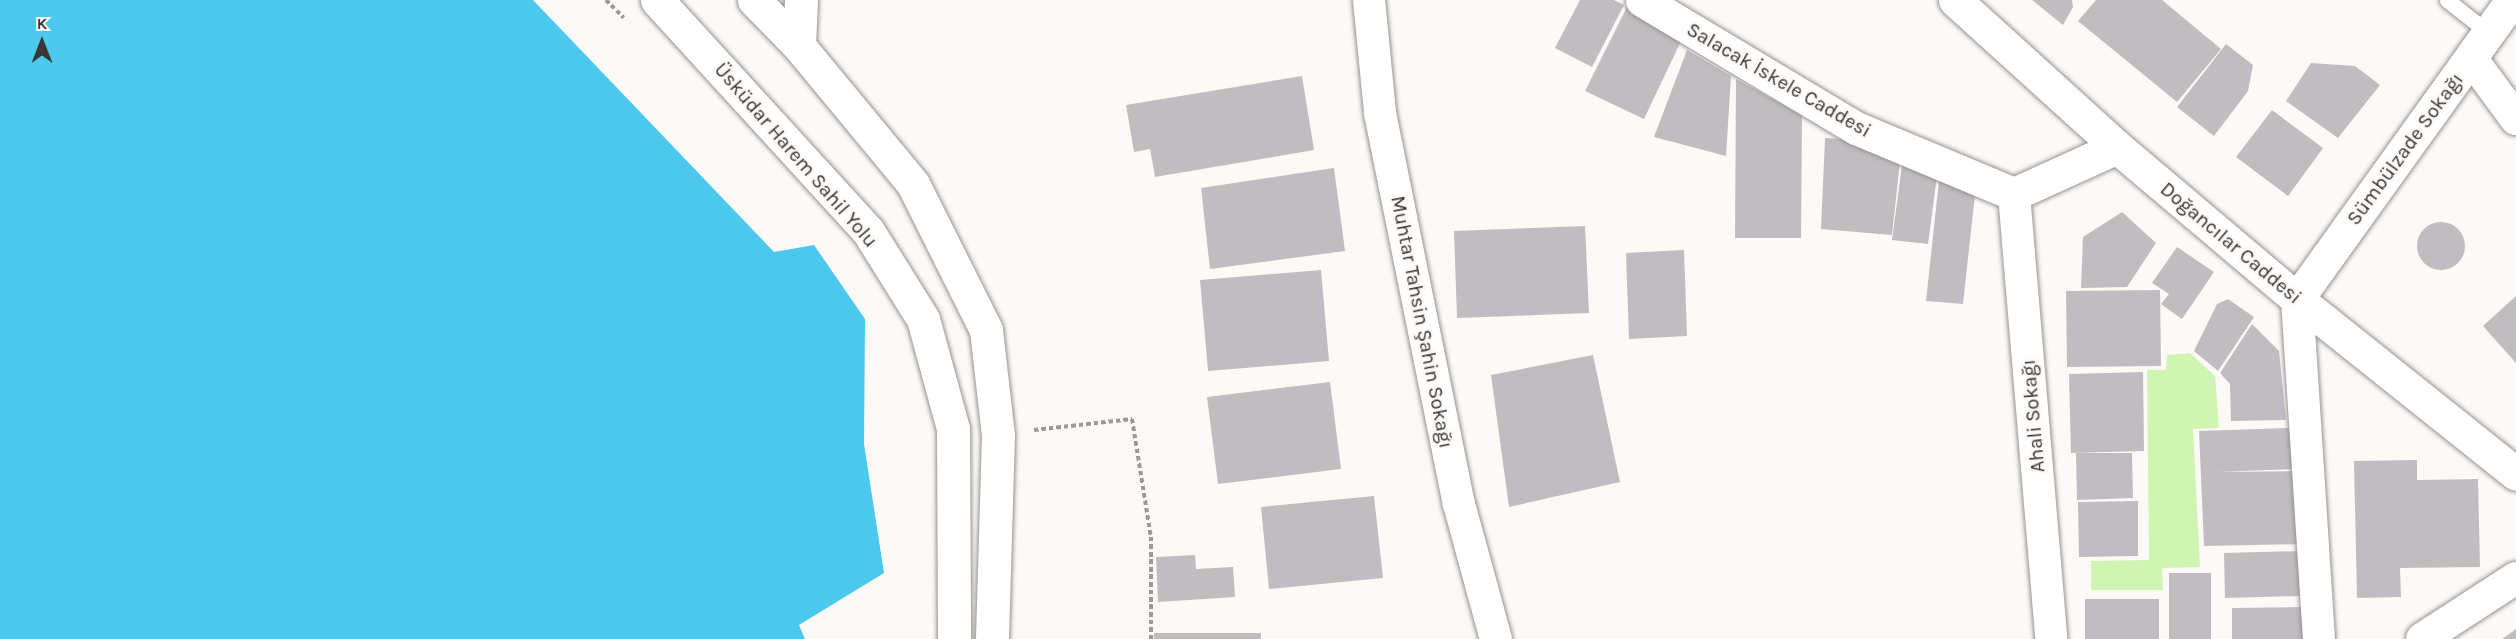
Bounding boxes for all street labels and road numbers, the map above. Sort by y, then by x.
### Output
street label: Salacak İskele Caddesi [1682,17,1876,143]
street label: Üsküdar Harem Sahil Yolu [709,58,883,252]
street label: Sümbülzade Sokağı [2342,68,2468,230]
street label: Doğancılar Caddesi [2155,177,2307,309]
street label: Muhtar Tahsin Şahin Sokağı [1386,194,1458,450]
street label: Ahali Sokağı [2016,358,2050,474]

